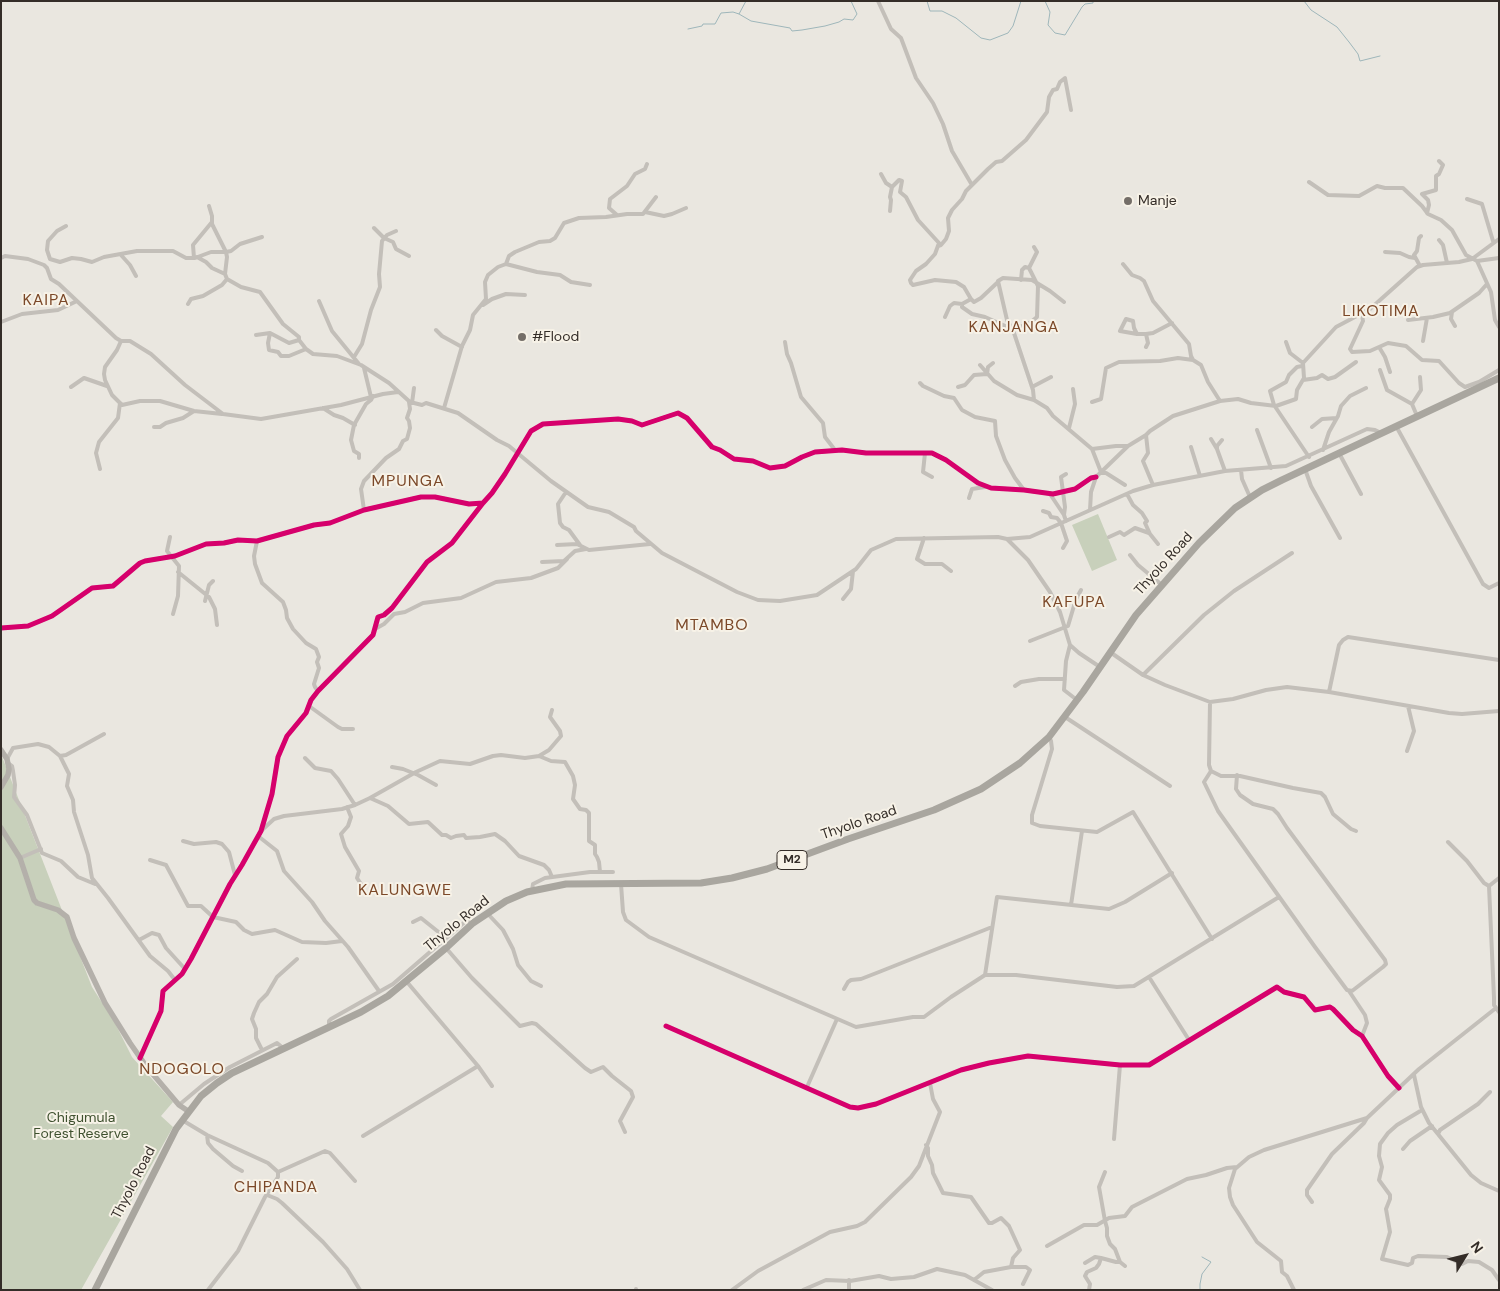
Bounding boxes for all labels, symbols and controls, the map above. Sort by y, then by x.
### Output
place label: Manje [1138,193,1177,209]
marker: Manje [1122,195,1134,207]
district label: KAIPA [22,291,70,311]
district label: LIKOTIMA [1341,302,1421,322]
district label: KANJANGA [968,318,1060,338]
place label: #Flood [532,329,579,345]
marker: #Flood [516,331,528,343]
district label: MPUNGA [371,472,445,492]
street label: Thyolo Road [1131,529,1197,599]
district label: KAFUPA [1041,593,1107,613]
district label: MTAMBO [675,616,749,636]
street label: Thyolo Road [819,802,899,844]
road number: M2 [777,850,807,870]
district label: KALUNGWE [357,881,453,901]
street label: Thyolo Road [421,893,493,955]
district label: NDOGOLO [138,1060,226,1080]
park label: Chigumula Forest Reserve [33,1110,129,1142]
street label: Thyolo Road [109,1144,159,1222]
district label: CHIPANDA [233,1178,319,1198]
north arrow [1440,1231,1490,1281]
text: N [1467,1238,1487,1257]

